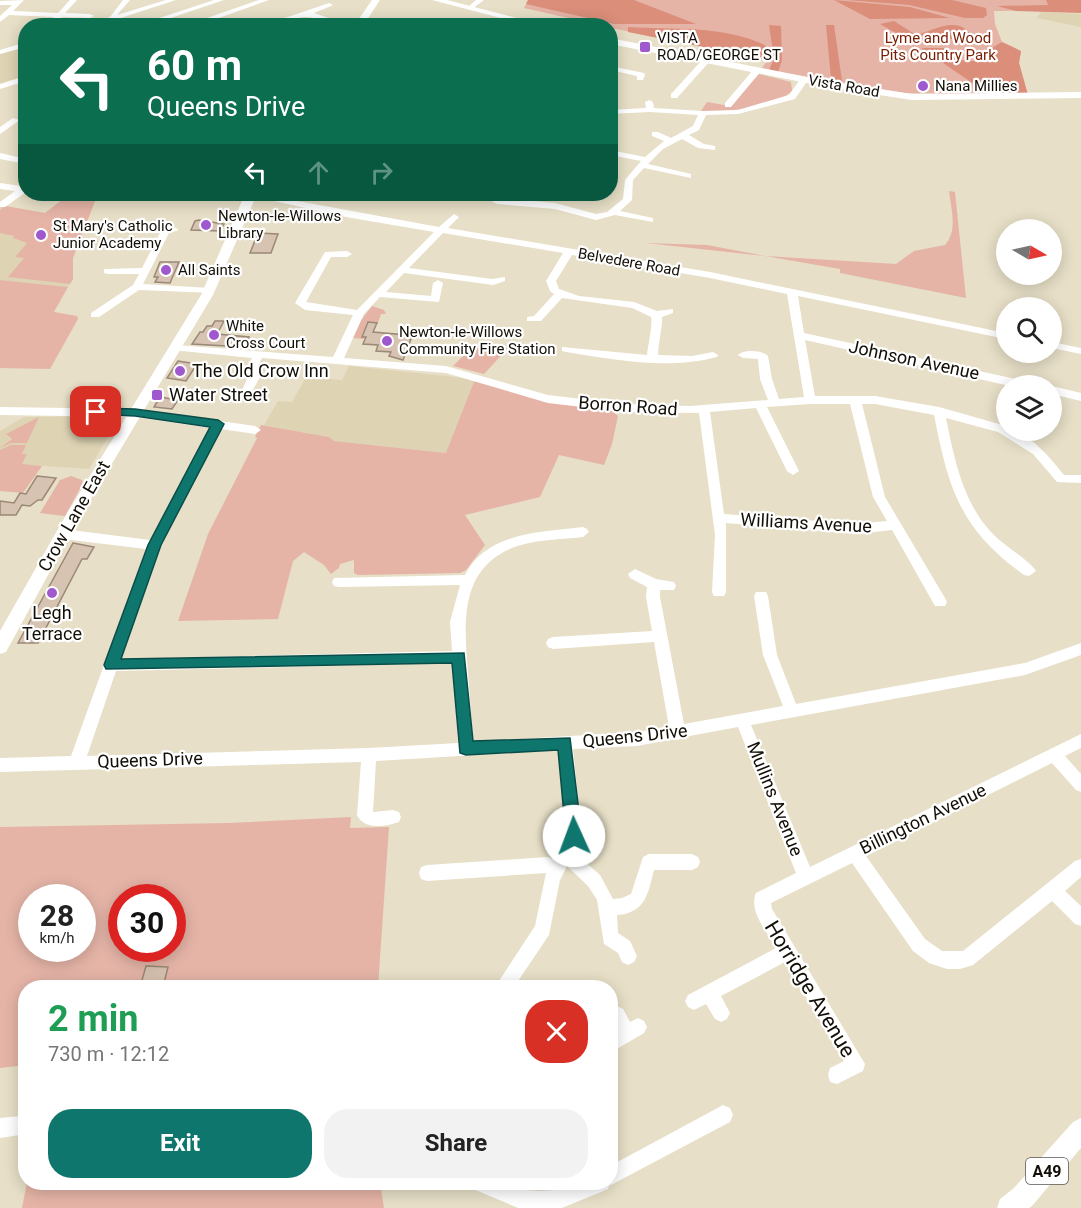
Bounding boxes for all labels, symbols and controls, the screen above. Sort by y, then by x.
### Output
place label: VISTA ROAD/GEORGE ST [657,29,781,64]
park label: Lyme and Wood Pits Country Park [880,29,996,64]
marker: VISTA ROAD/GEORGE ST [638,40,652,54]
text: 60 m [147,41,242,90]
icon: left [48,42,126,120]
street label: Vista Road [807,71,881,101]
place label: Nana Millies [935,77,1017,95]
marker: Nana Millies [916,79,930,93]
text: Queens Drive [147,91,305,123]
icon: left [239,156,272,189]
icon: ahead [302,156,335,189]
icon: right [365,156,398,189]
place label: Newton-le-Willows Library [218,207,341,242]
place label: St Mary's Catholic Junior Academy [53,217,173,252]
marker: Newton-le-Willows Library [199,218,213,232]
north arrow [996,219,1062,285]
map controls [996,219,1062,441]
marker: St Mary's Catholic Junior Academy [34,228,48,242]
street label: Belvedere Road [576,244,682,280]
place label: All Saints [178,261,240,279]
marker: All Saints [159,263,173,277]
button: search [996,297,1062,363]
place label: White Cross Court [226,317,305,352]
place label: Newton-le-Willows Community Fire Station [399,323,555,358]
marker: White Cross Court [207,328,221,342]
marker: Newton-le-Willows Community Fire Station [380,334,394,348]
street label: Johnson Avenue [847,335,981,384]
place label: The Old Crow Inn [192,360,329,381]
marker: The Old Crow Inn [173,364,187,378]
button: layers [996,375,1062,441]
place label: Water Street [169,384,268,405]
pin [70,386,121,437]
marker: Water Street [150,388,164,402]
street label: Borron Road [578,392,678,419]
icon: arrive [79,395,112,428]
street label: Crow Lane East [33,456,114,575]
street label: Williams Avenue [740,509,872,536]
marker: Legh Terrace [45,586,59,600]
place label: Legh Terrace [22,602,82,644]
street label: Queens Drive [581,720,689,751]
street label: Mullins Avenue [743,739,808,859]
street label: Queens Drive [97,747,203,772]
street label: Billington Avenue [856,779,989,858]
position arrow [542,804,606,868]
speed limit sign: 30 [108,884,186,962]
text: 28 [40,898,74,933]
street label: Horridge Avenue [760,916,860,1062]
text: km/h [39,929,75,947]
text: 2 min [48,998,139,1040]
button: close [525,1000,588,1063]
text: 730 m · 12:12 [48,1042,169,1066]
button: Exit [48,1109,312,1178]
button: Share [324,1109,588,1178]
road number: A49 [1026,1158,1068,1184]

